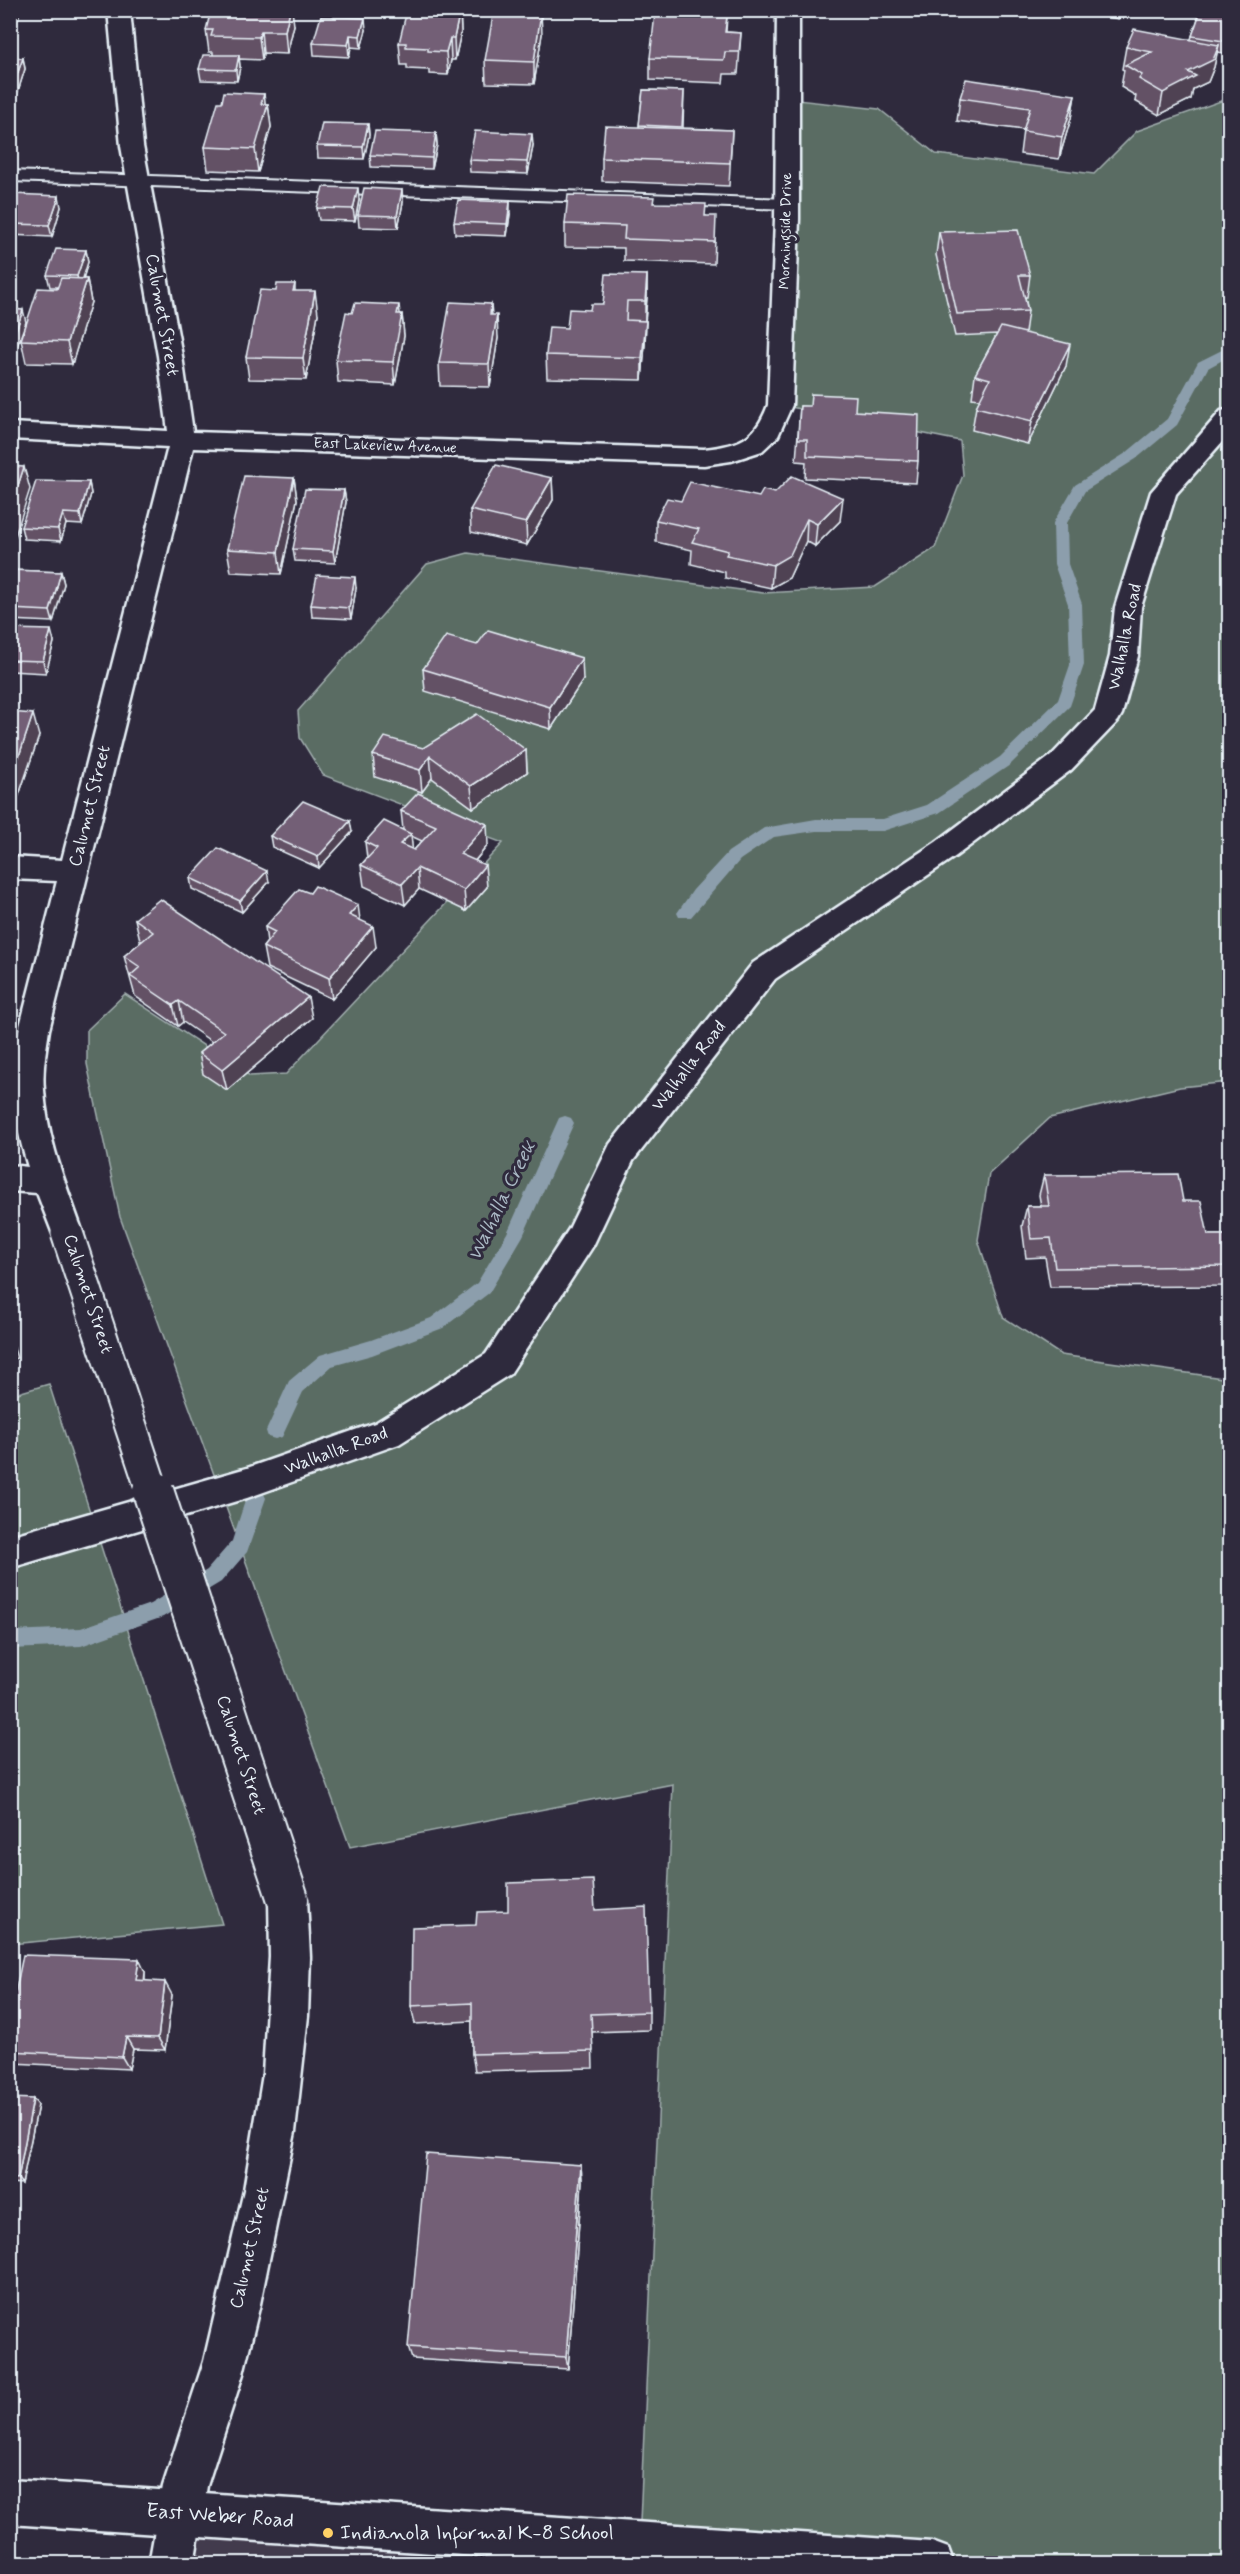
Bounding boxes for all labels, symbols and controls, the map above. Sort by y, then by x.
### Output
street label: Morningside Drive [775,172,798,290]
street label: Calumet Street [139,252,185,378]
street label: East Lakeview Avenue [313,434,457,459]
street label: Walhalla Road [1102,581,1148,693]
street label: Calumet Street [63,743,117,869]
street label: Walhalla Road [646,1016,732,1116]
water label: Walhalla Creek [461,1136,543,1265]
street label: Calumet Street [57,1231,119,1357]
street label: Walhalla Road [281,1421,391,1481]
street label: Calumet Street [210,1692,272,1818]
street label: Calumet Street [224,2185,276,2311]
street label: East Weber Road [145,2497,295,2535]
place label: Indianola Informal K-8 School [340,2519,614,2549]
marker: Indianola Informal K-8 School [321,2526,335,2540]

